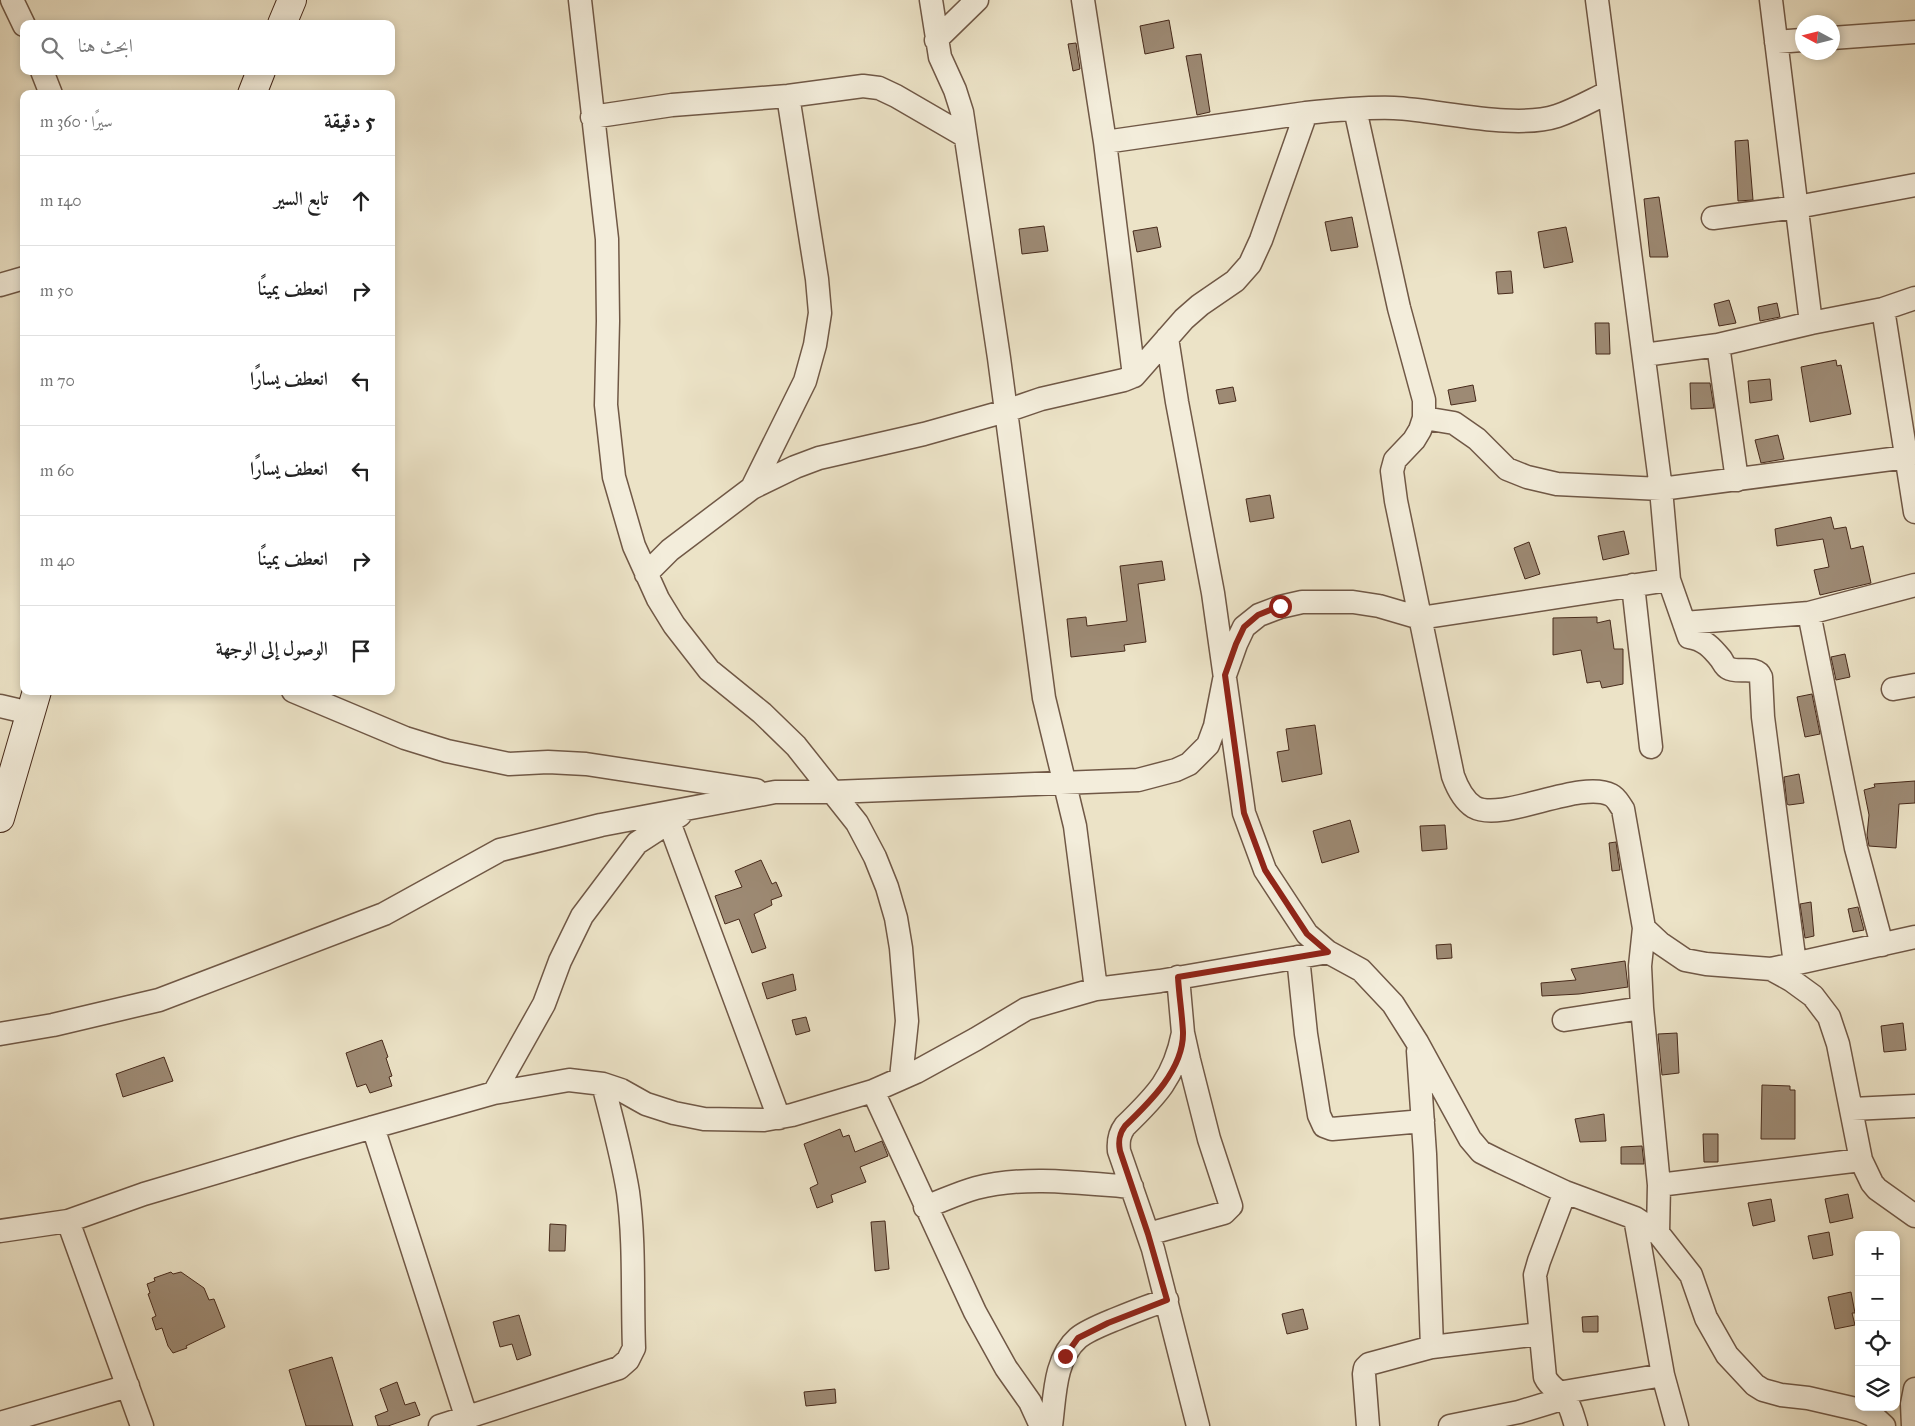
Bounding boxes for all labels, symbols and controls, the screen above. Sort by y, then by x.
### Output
north arrow [1795,15,1840,60]
search box [20,20,395,75]
icon: search [38,34,66,62]
text: ابحث هنا [78,34,133,57]
text: 5 دقيقة [324,108,375,134]
text: سيرًا · 360 m [40,112,113,131]
text: تابع السير [274,187,328,210]
icon: ahead [347,187,375,215]
text: 140 m [40,191,81,210]
text: انعطف يمينًا [258,277,328,300]
icon: right [347,277,375,305]
text: 50 m [40,281,74,300]
text: انعطف يسارًا [250,367,328,390]
icon: left [347,367,375,395]
text: 70 m [40,371,75,390]
text: انعطف يسارًا [250,457,328,480]
icon: left [347,457,375,485]
text: 60 m [40,461,74,480]
text: انعطف يمينًا [258,547,328,570]
icon: right [347,547,375,575]
text: 40 m [40,551,75,570]
route start [1269,595,1292,618]
text: الوصول إلى الوجهة [216,637,328,660]
icon: arrive [347,637,375,665]
map controls [1855,1231,1900,1411]
button: + [1855,1231,1900,1276]
button: − [1855,1276,1900,1321]
button: locate [1855,1321,1900,1366]
route end [1054,1345,1077,1368]
button: layers [1855,1366,1900,1411]

